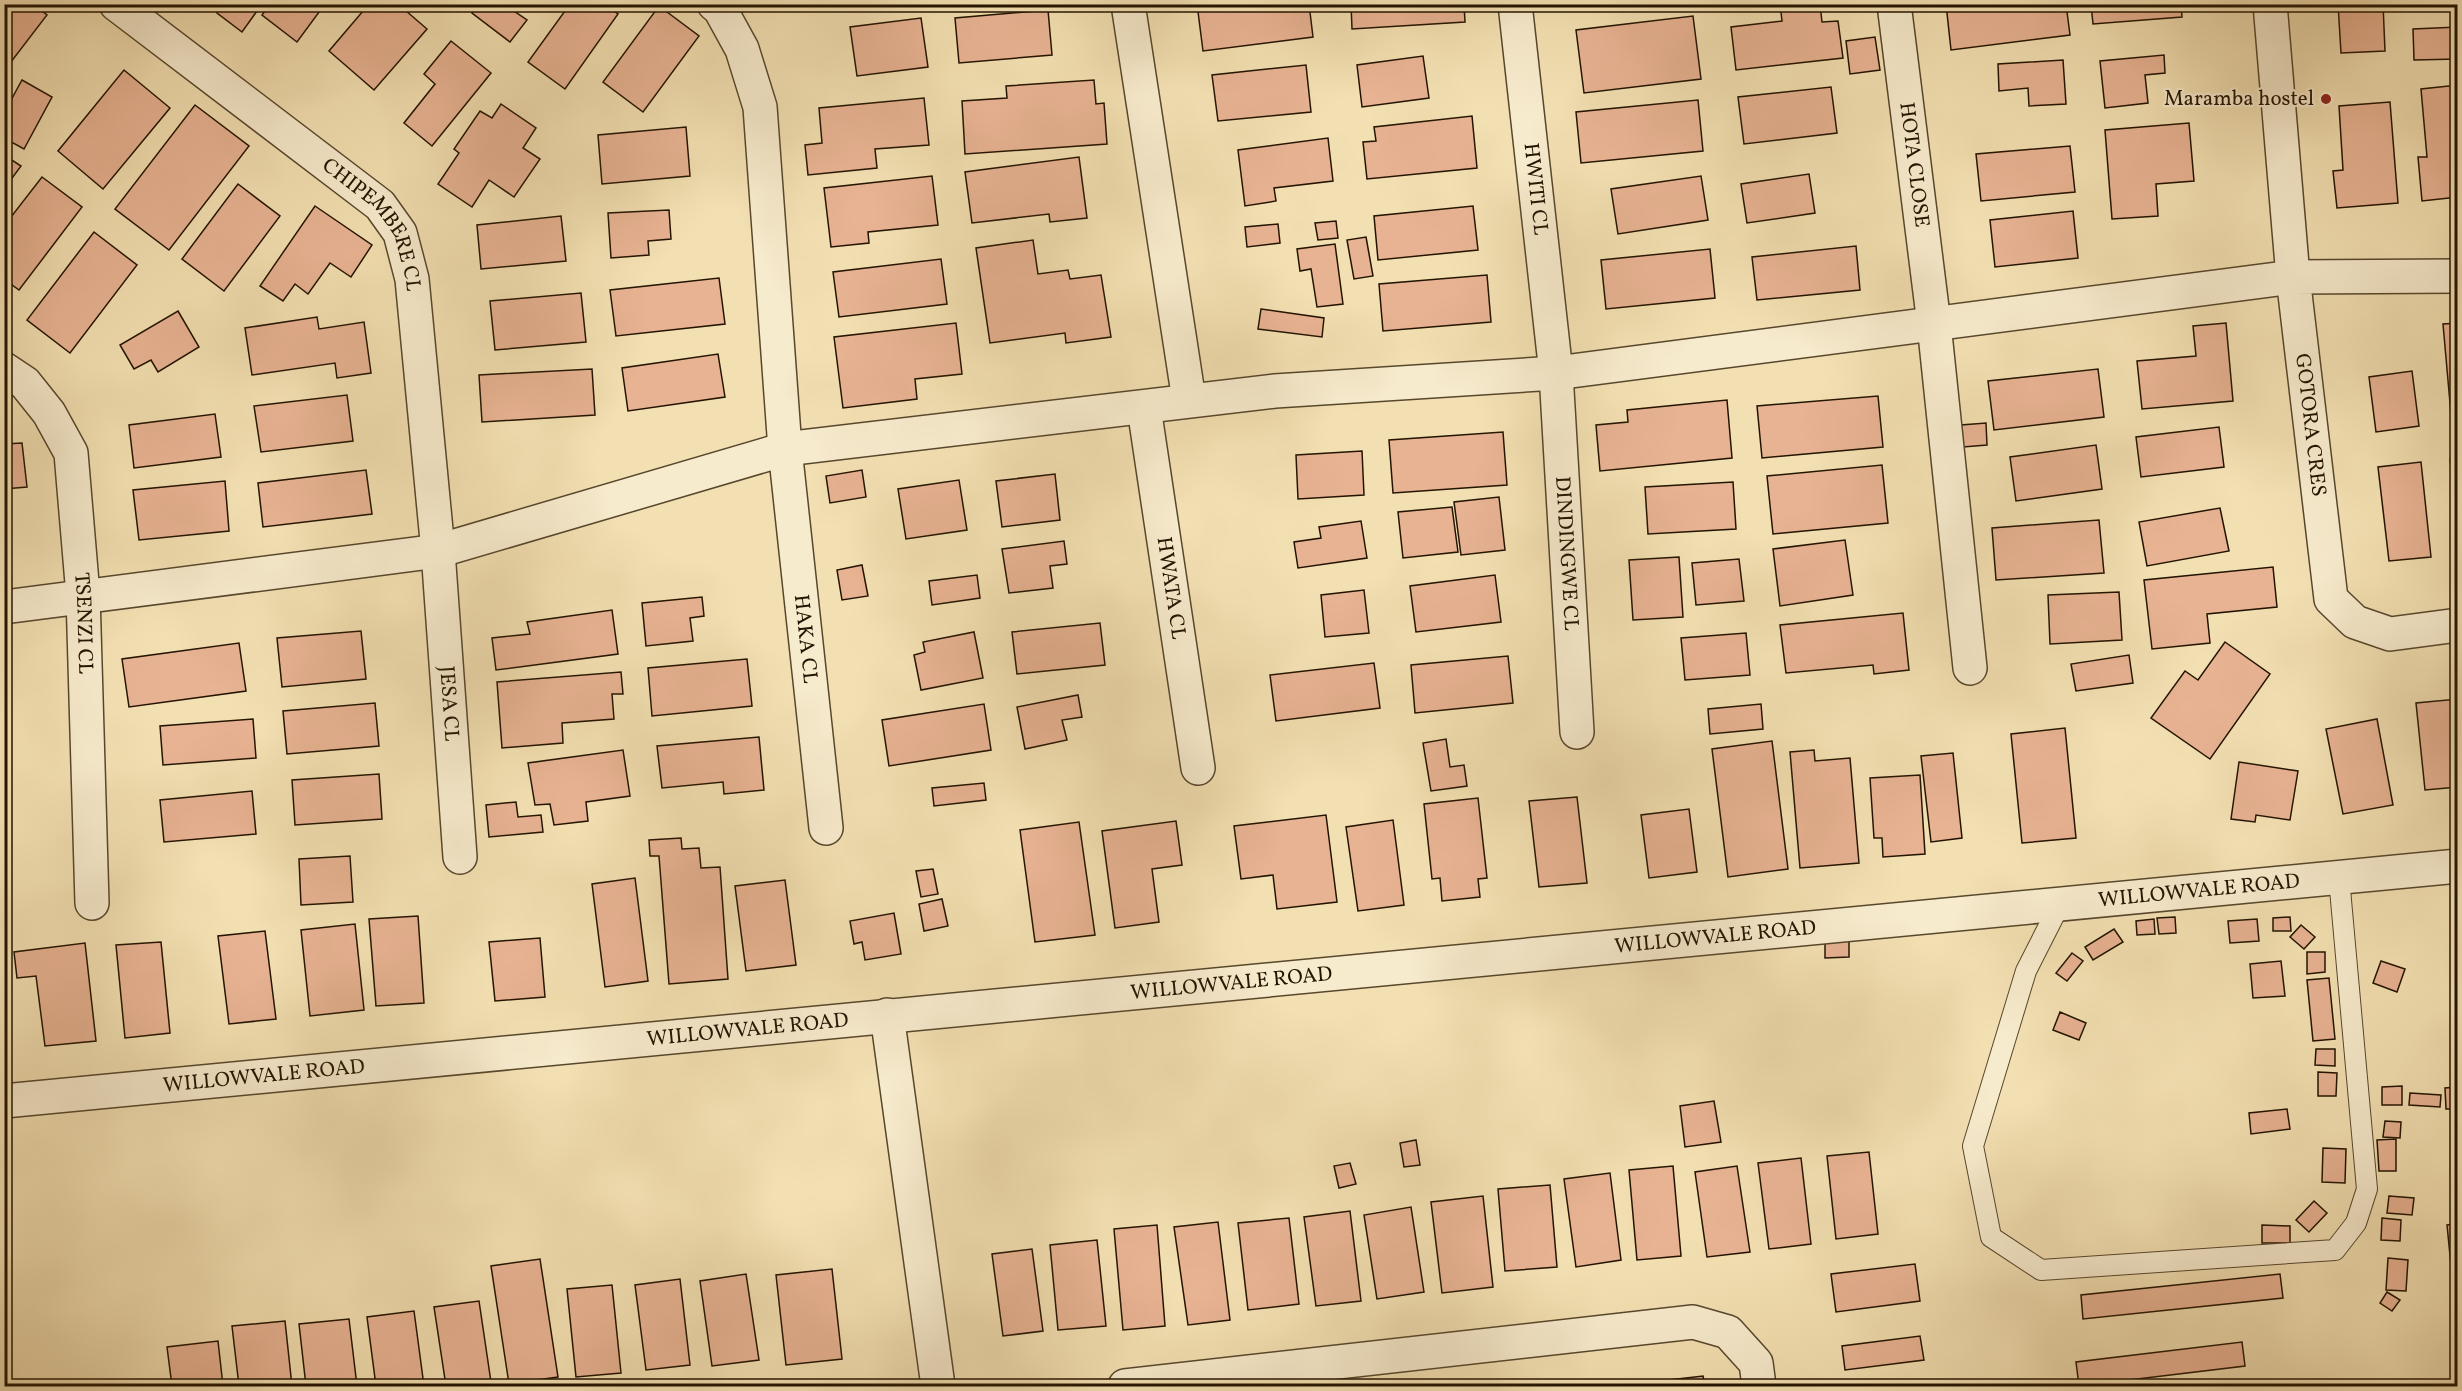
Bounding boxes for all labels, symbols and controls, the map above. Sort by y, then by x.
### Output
place label: Maramba hostel [2164,85,2314,114]
marker: Maramba hostel [2319,92,2333,106]
street label: HOTA CLOSE [1892,100,1936,229]
street label: HWITI CL [1516,141,1555,237]
street label: CHIPEMBERE CL [316,151,428,293]
street label: GOTORA CRES [2288,352,2333,498]
street label: DINDINGWE CL [1548,475,1586,632]
street label: HWATA CL [1149,535,1193,642]
street label: TSENZI CL [67,571,100,675]
street label: HAKA CL [786,593,825,685]
street label: JESA CL [432,665,466,743]
street label: WILLOWVALE ROAD [2097,867,2301,915]
street label: WILLOWVALE ROAD [1613,913,1817,961]
street label: WILLOWVALE ROAD [1129,959,1334,1008]
street label: WILLOWVALE ROAD [645,1006,850,1054]
street label: WILLOWVALE ROAD [162,1052,366,1100]

